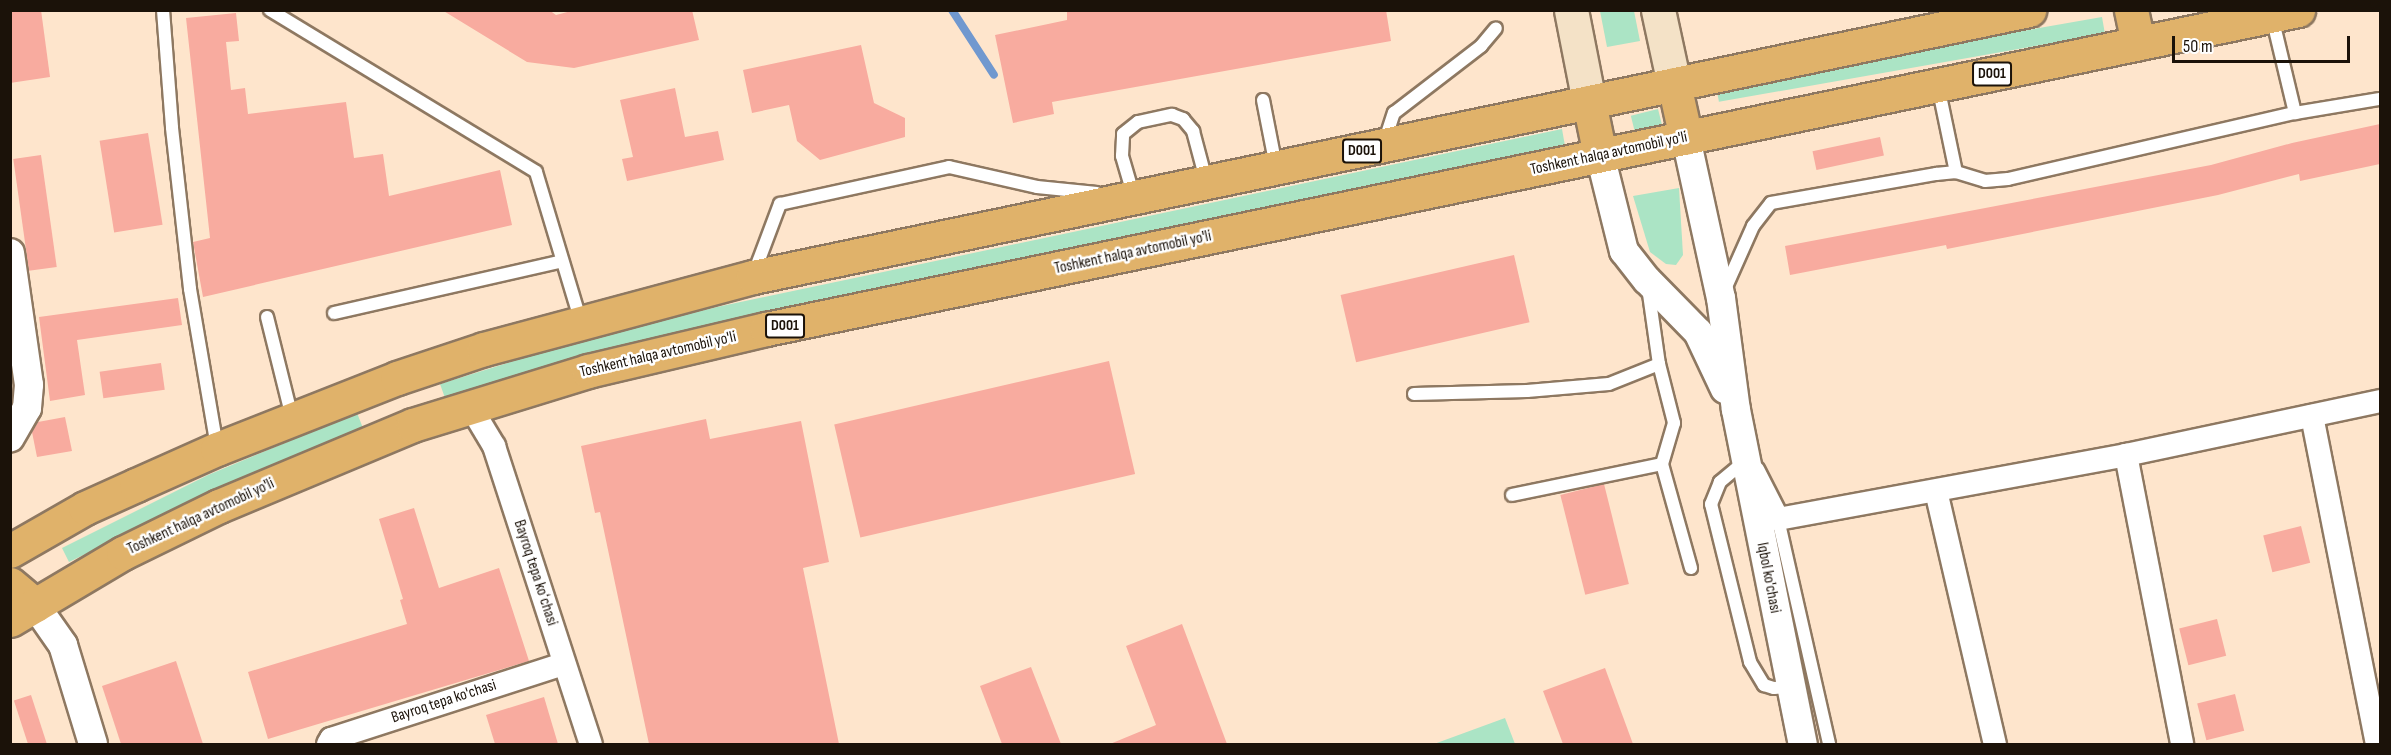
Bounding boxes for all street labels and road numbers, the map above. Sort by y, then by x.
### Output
road number: D001 [1971,62,2013,86]
street label: Toshkent halqa avtomobil yo'li [1529,128,1689,180]
road number: D001 [1341,139,1383,163]
street label: Toshkent halqa avtomobil yo'li [1053,227,1213,279]
road number: D001 [764,314,806,338]
street label: Toshkent halqa avtomobil yo'li [578,328,738,382]
street label: Toshkent halqa avtomobil yo'li [124,474,278,560]
street label: Bayroq tepa koʻchasi [509,518,561,628]
street label: Iqbol ko'chasi [1752,541,1784,615]
street label: Bayroq tepa ko'chasi [389,676,499,728]

